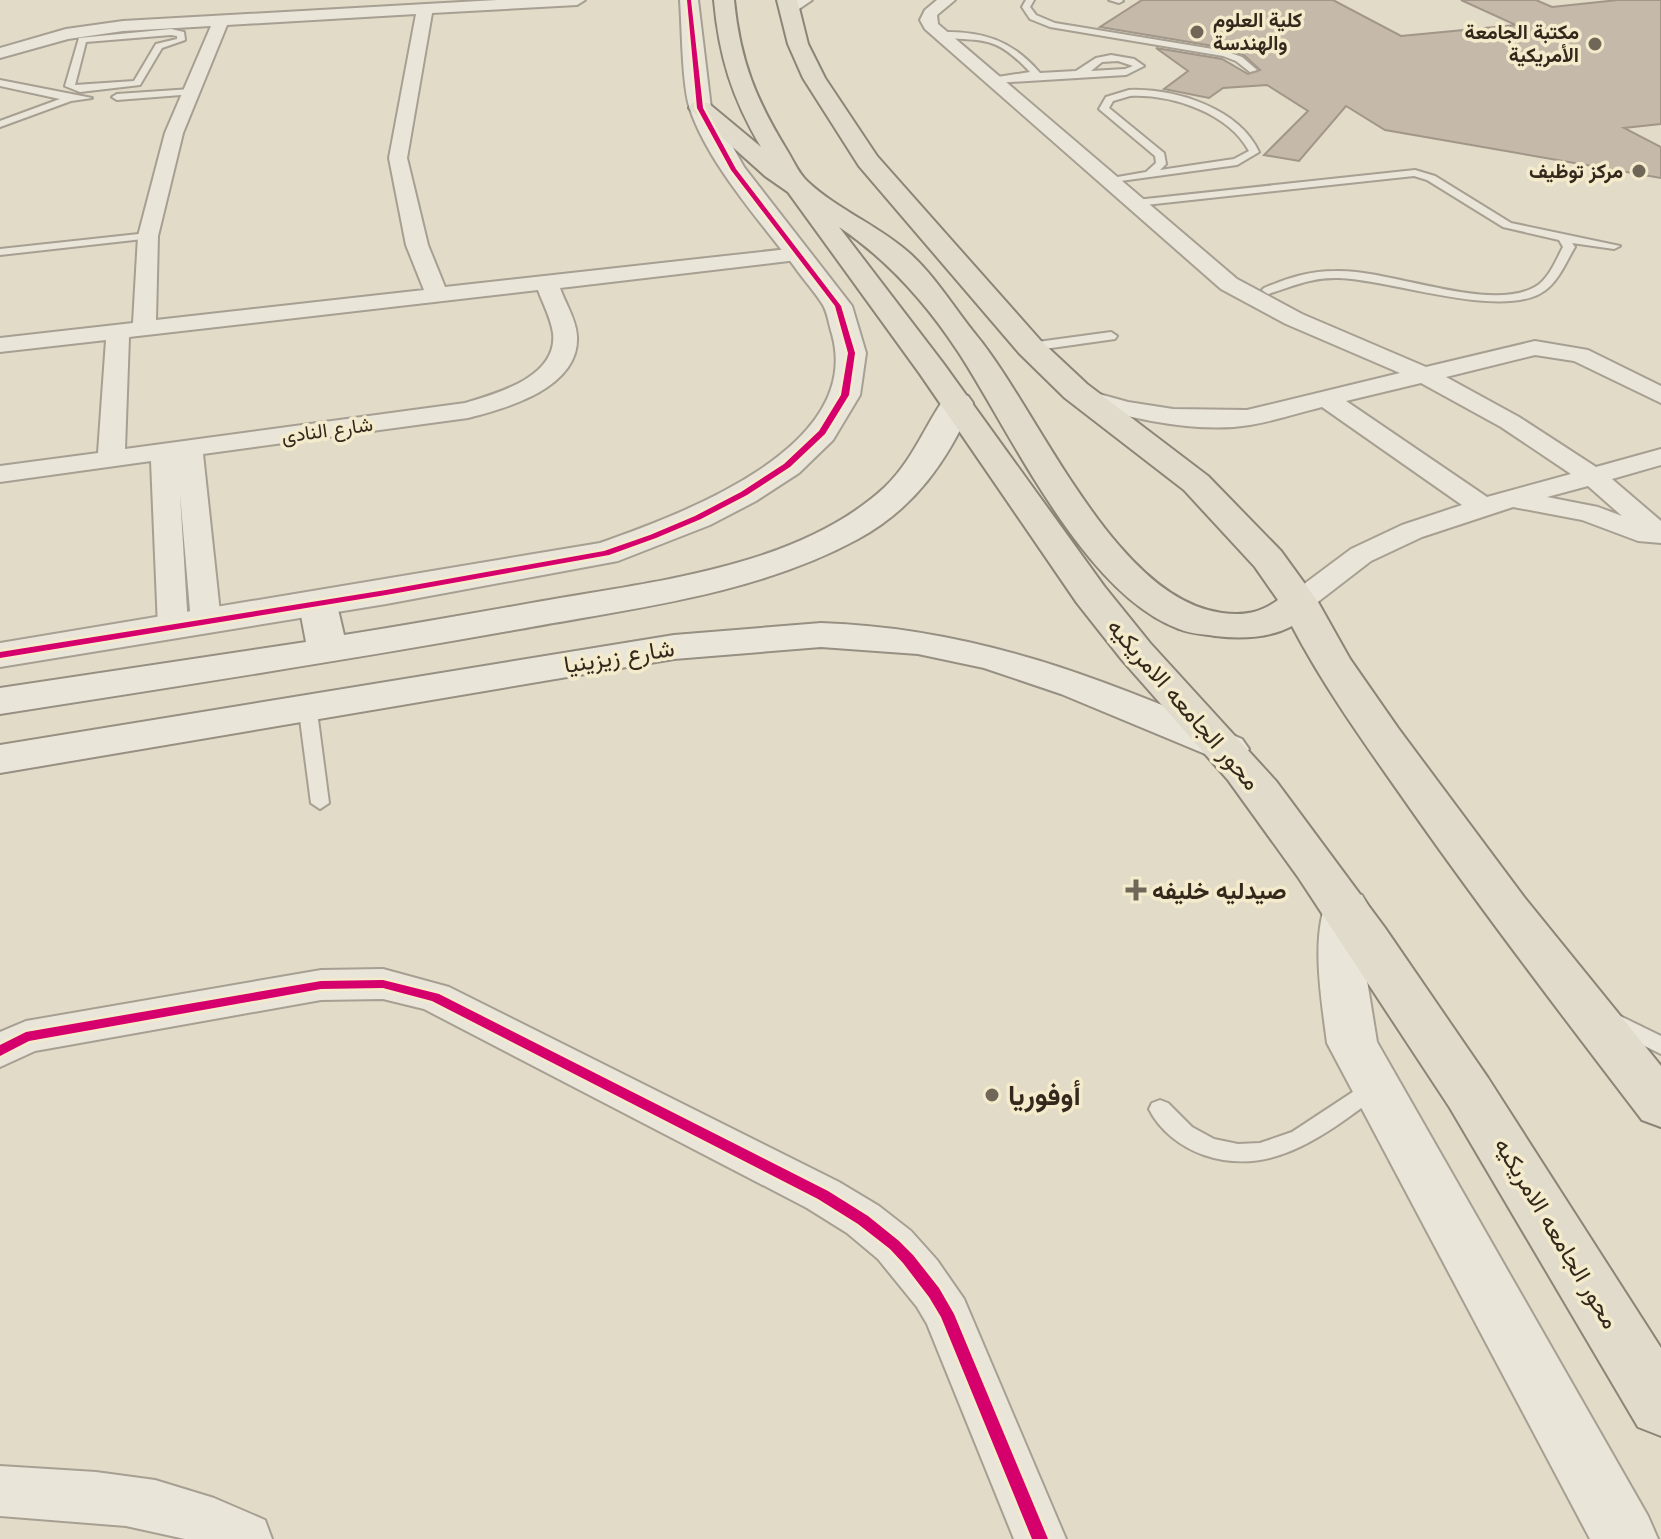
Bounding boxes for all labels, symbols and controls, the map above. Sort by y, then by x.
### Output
place label: كلية العلوم والهندسة [1213,8,1302,56]
place label: مكتبة الجامعة الأمريكية [1465,20,1579,68]
marker: كلية العلوم والهندسة [1188,23,1206,41]
marker: مكتبة الجامعة الأمريكية [1586,35,1604,53]
place label: مركز توظيف [1529,159,1623,184]
marker: مركز توظيف [1630,162,1648,180]
street label: شارع النادى [280,412,375,450]
street label: محور الجامعه الامريكيه [1101,612,1266,796]
street label: شارع زيزينيا [562,633,677,681]
place label: صيدليه خليفه [1152,876,1286,905]
marker: صيدليه خليفه [1127,881,1145,899]
place label: أوفوريا [1008,1078,1081,1113]
marker: أوفوريا [983,1086,1001,1104]
street label: محور الجامعه الامريكيه [1488,1132,1626,1334]

